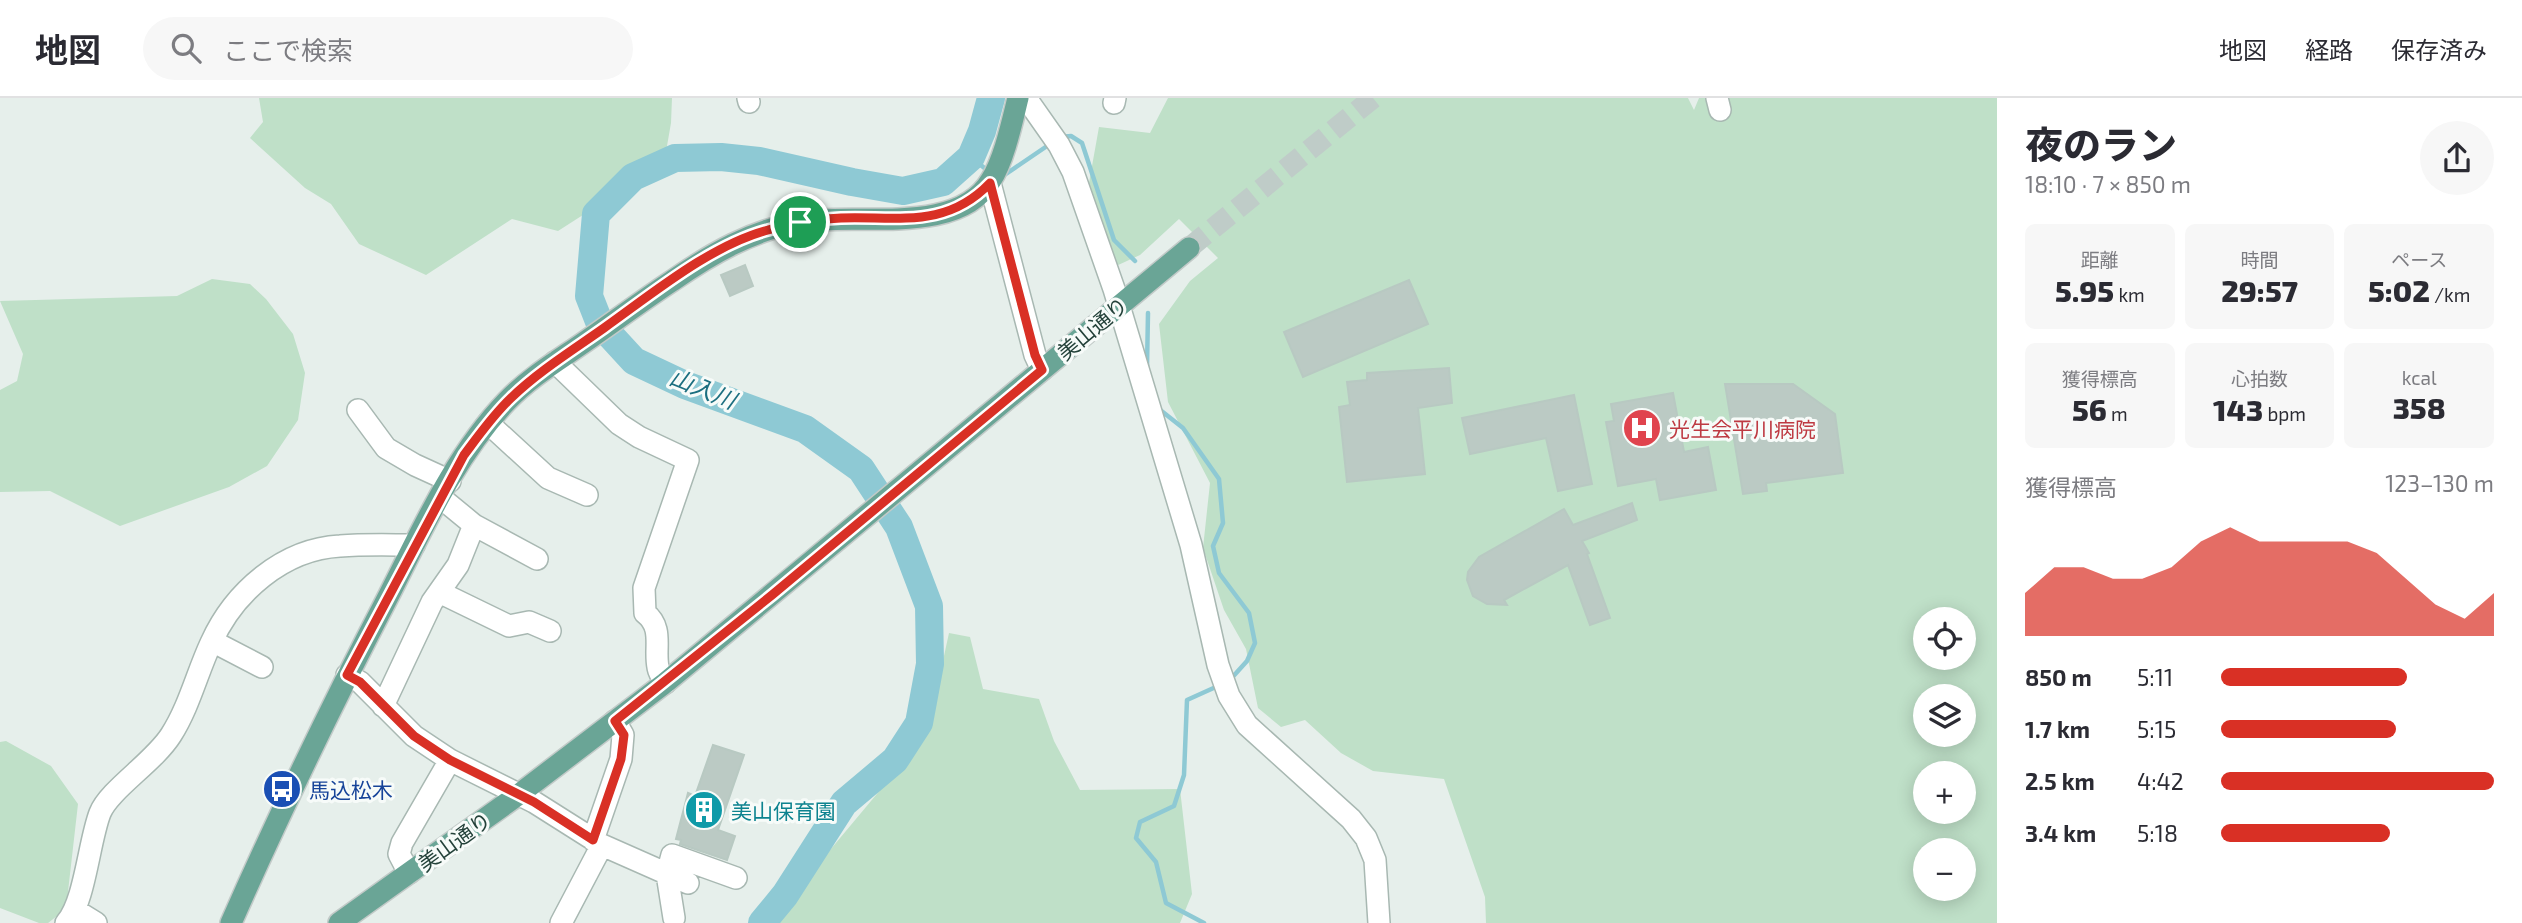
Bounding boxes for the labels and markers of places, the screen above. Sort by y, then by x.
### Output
pin [770,192,830,252]
hospital icon: 光生会平川病院 [1621,407,1663,449]
place label: 光生会平川病院 [1669,416,1816,441]
bus stop icon: 馬込松木 [261,768,303,810]
place label: 馬込松木 [309,777,393,802]
building icon: 美山保育園 [683,789,725,831]
place label: 美山保育園 [731,798,836,823]

